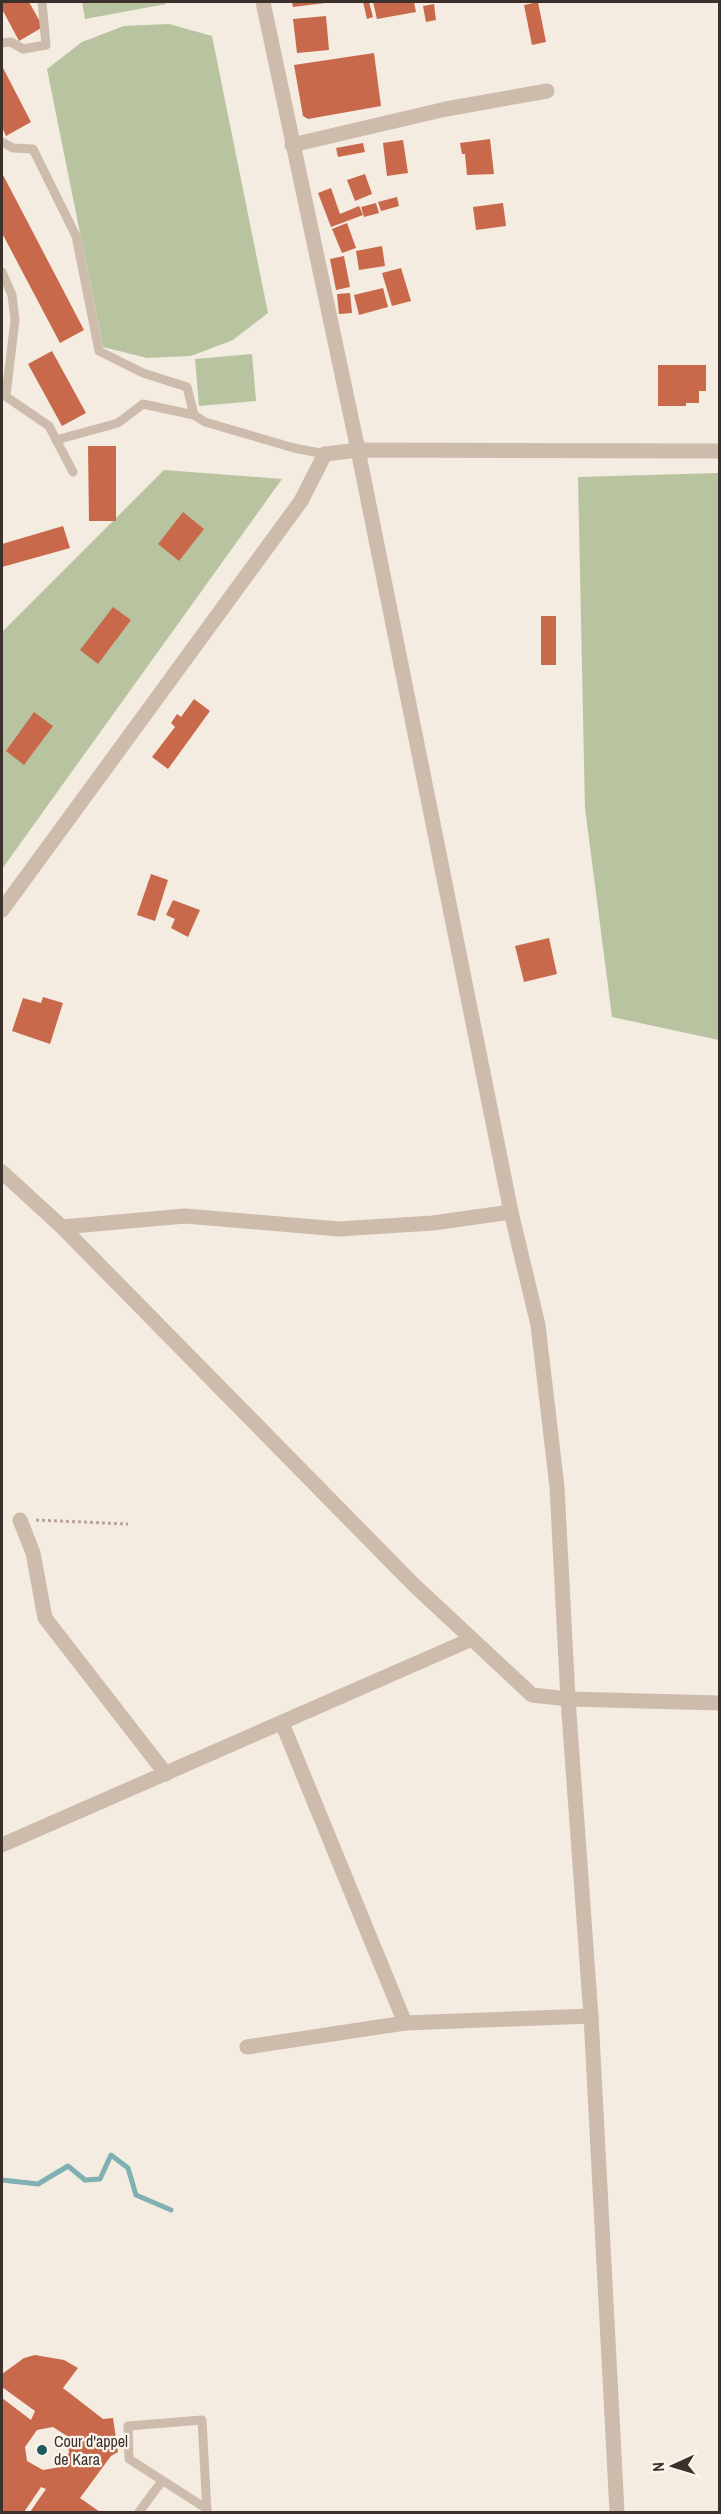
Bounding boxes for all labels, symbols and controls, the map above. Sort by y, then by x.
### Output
place label: Cour d'appel de Kara [54,2430,128,2470]
north arrow [643,2436,703,2496]
marker: Cour d'appel de Kara [35,2443,49,2457]
text: N [647,2462,669,2473]

